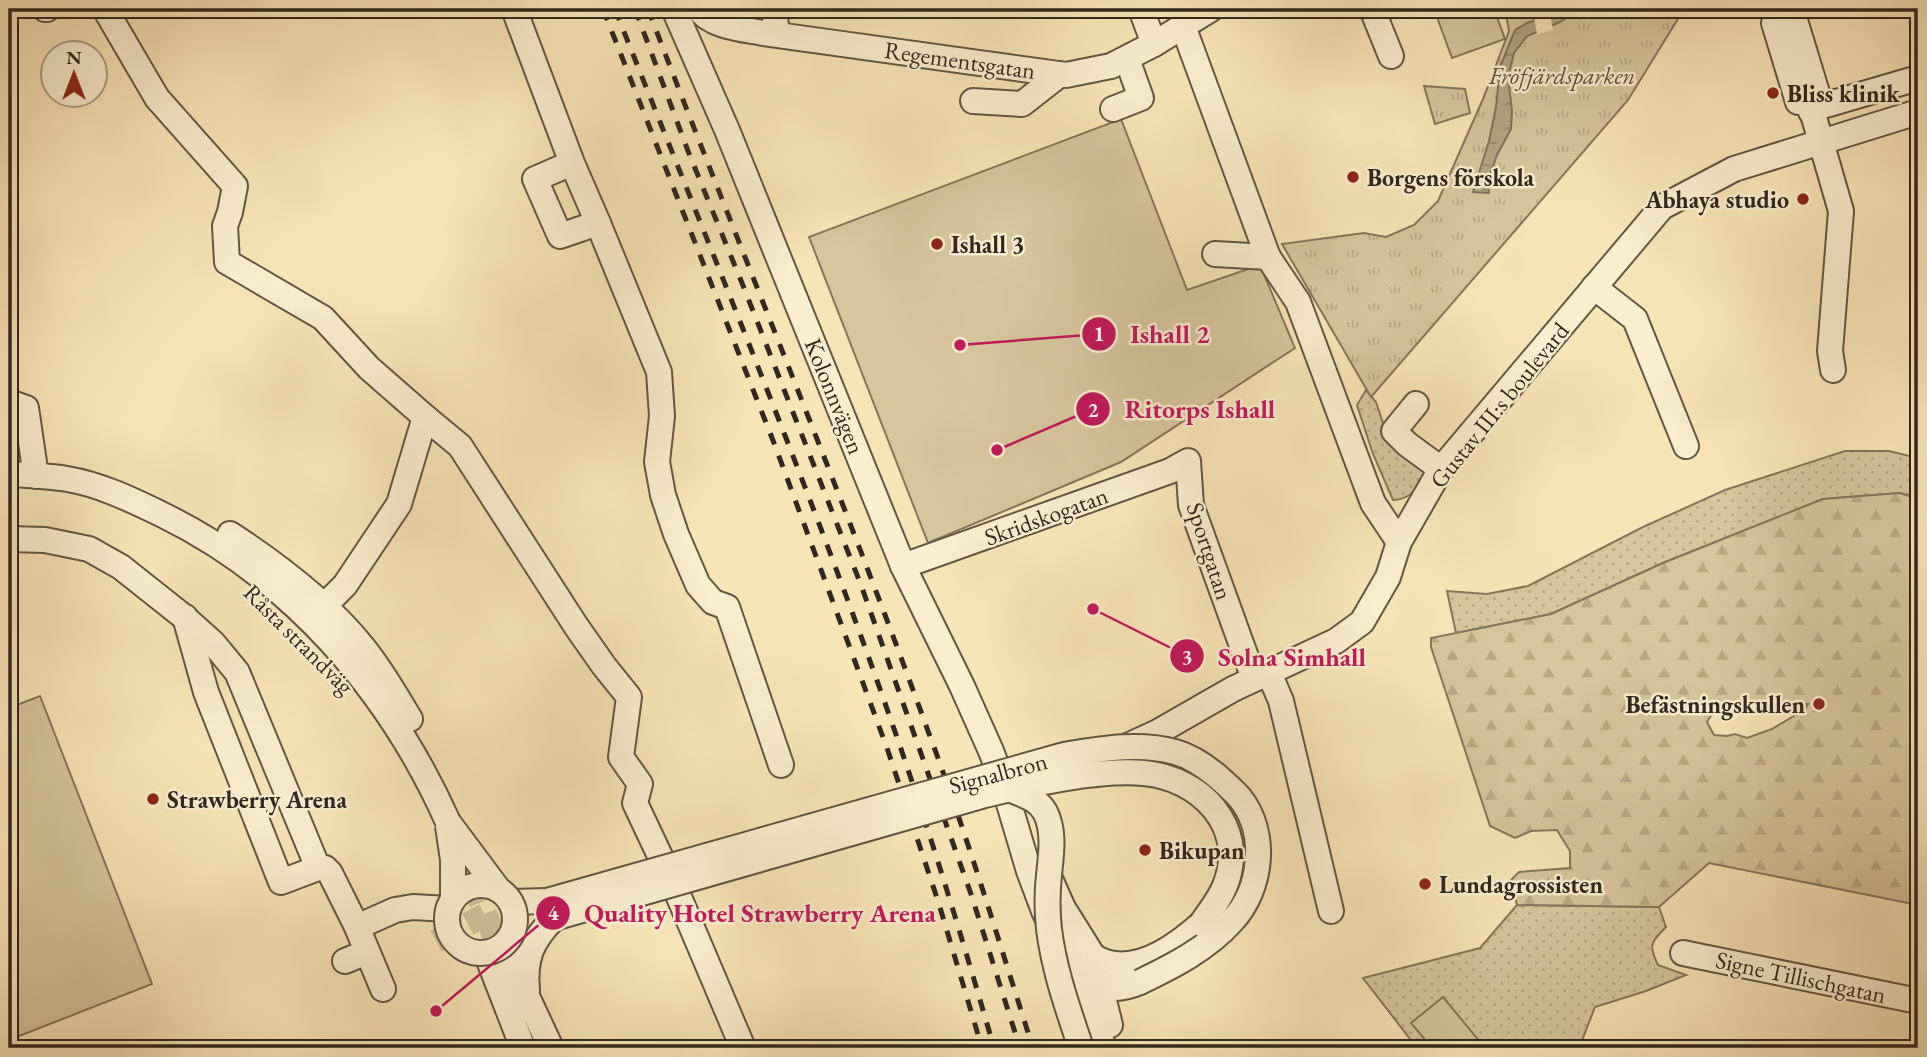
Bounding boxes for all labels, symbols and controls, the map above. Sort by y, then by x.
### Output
street label: Regementsgatan [883,34,1038,86]
north arrow [38,38,108,108]
text: N [66,45,82,70]
park label: Fröfjärdsparken [1488,60,1635,91]
place label: Bliss klinik [1787,78,1901,109]
marker: Bliss klinik [1765,85,1781,101]
place label: Borgens förskola [1367,162,1535,194]
marker: Borgens förskola [1345,169,1361,185]
place label: Abhaya studio [1644,184,1789,216]
marker: Abhaya studio [1795,191,1811,207]
place label: Ishall 3 [951,229,1024,260]
marker: Ishall 3 [929,236,945,252]
callout: Ishall 2 [1081,310,1224,357]
street label: Gustav III:s boulevard [1423,315,1576,494]
text: Ishall 2 [1130,317,1210,351]
text: 1 [1093,320,1105,347]
street label: Kolonnvägen [798,333,872,459]
callout: Ritorps Ishall [1075,386,1289,433]
text: Ritorps Ishall [1125,392,1275,426]
text: 2 [1087,396,1099,423]
street label: Skridskogatan [980,479,1112,553]
street label: Sportgatan [1180,498,1240,604]
street label: Råsta strandväg [237,577,361,701]
callout: Solna Simhall [1169,633,1380,680]
text: Solna Simhall [1218,640,1366,674]
text: 3 [1181,643,1193,670]
place label: Befästningskullen [1625,689,1805,721]
marker: Befästningskullen [1811,696,1827,712]
street label: Signalbron [945,745,1051,801]
place label: Strawberry Arena [167,784,347,816]
marker: Strawberry Arena [145,791,161,807]
place label: Bikupan [1159,835,1245,866]
marker: Bikupan [1137,842,1153,858]
place label: Lundagrossisten [1439,869,1603,901]
marker: Lundagrossisten [1417,876,1433,892]
callout: Quality Hotel Strawberry Arena [535,889,950,936]
text: Quality Hotel Strawberry Arena [584,896,936,930]
text: 4 [547,899,559,926]
street label: Signe Tillischgatan [1713,944,1889,1010]

